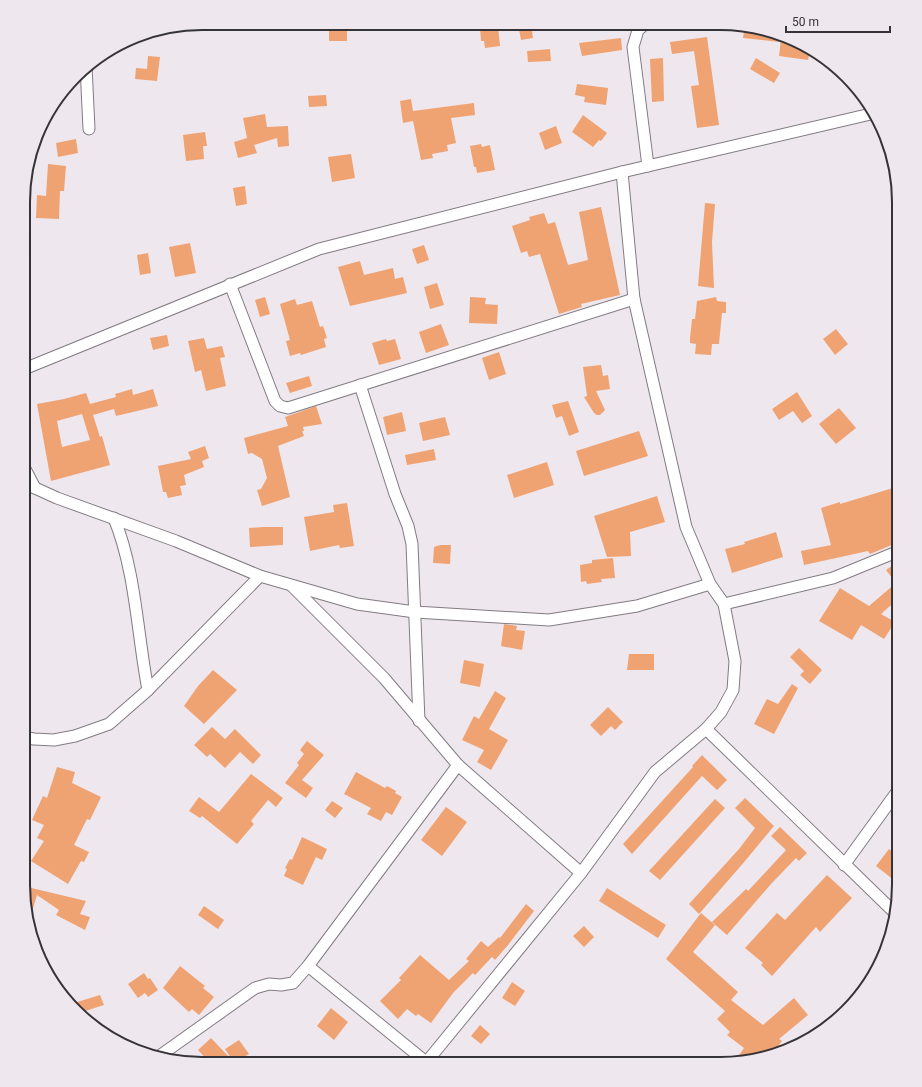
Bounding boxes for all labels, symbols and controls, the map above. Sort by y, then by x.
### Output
scale bar [786,8,890,34]
text: 50 m [792,15,819,29]

